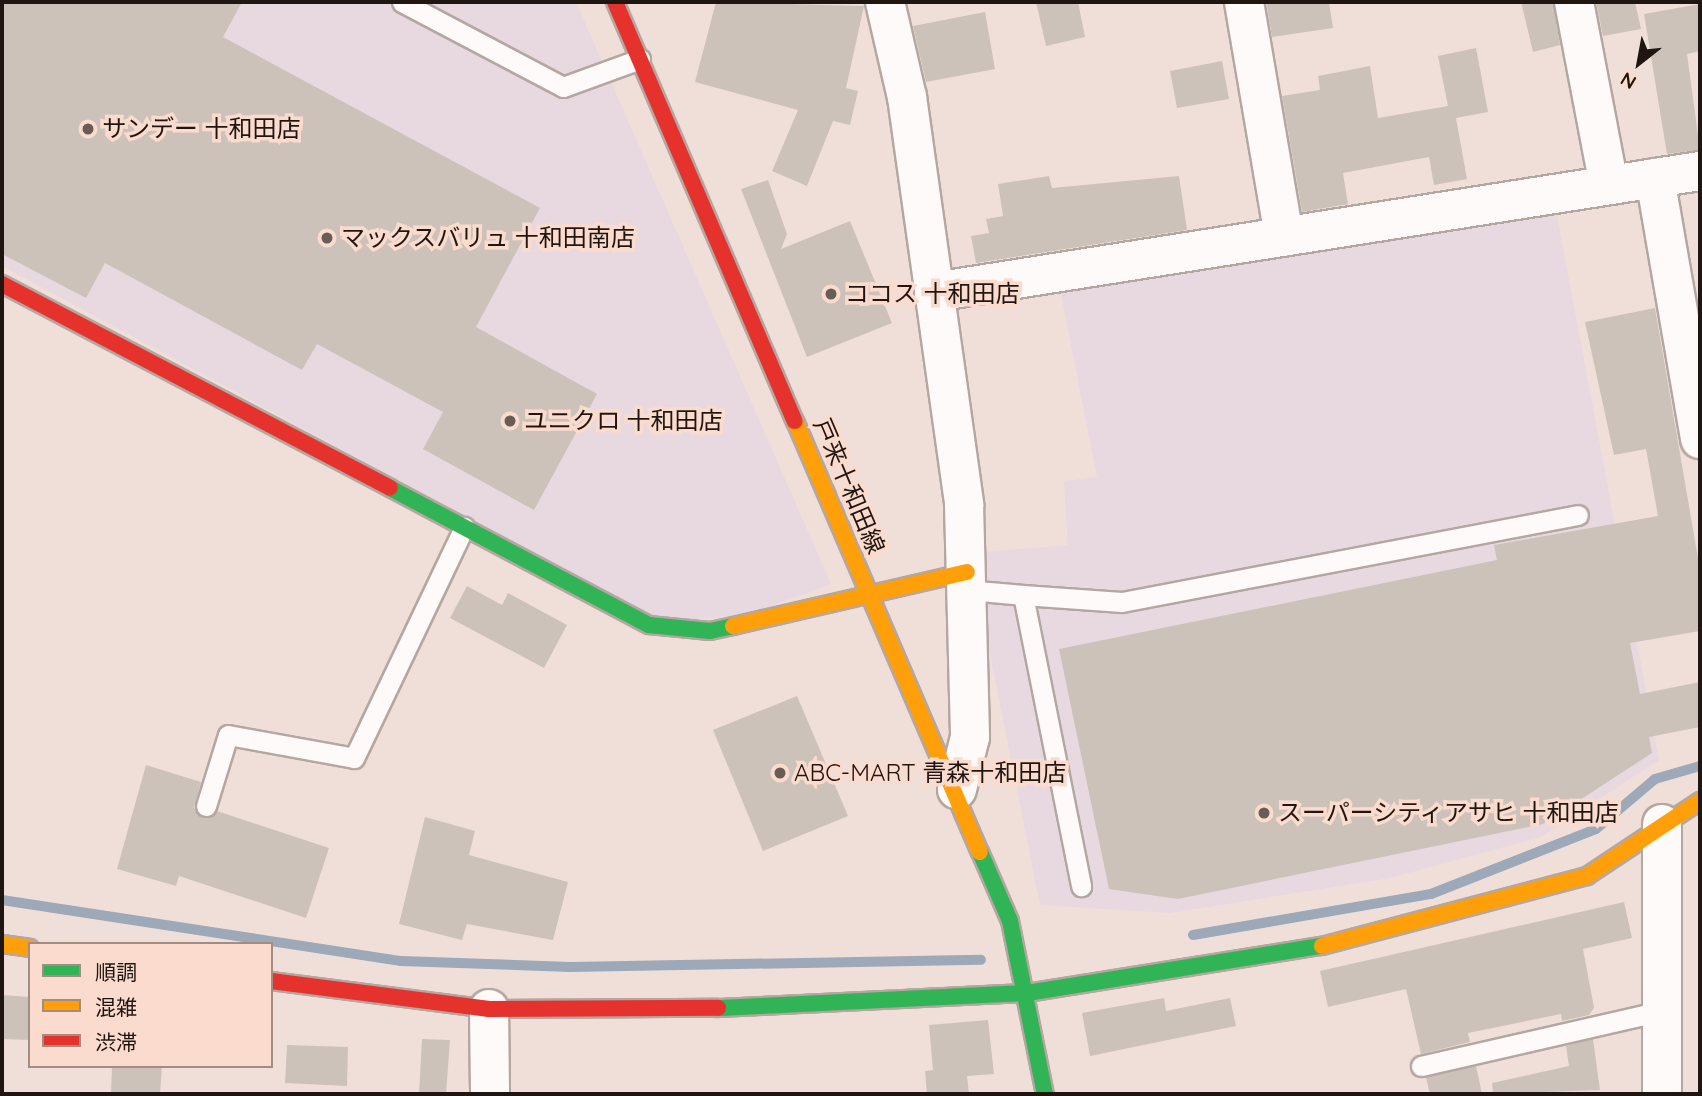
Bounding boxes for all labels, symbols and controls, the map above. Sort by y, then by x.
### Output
north arrow [1604,28,1674,98]
text: N [1616,67,1640,95]
place label: サンデー 十和田店 [102,115,301,143]
marker: サンデー 十和田店 [80,121,96,137]
place label: マックスバリュ 十和田南店 [341,224,636,252]
marker: マックスバリュ 十和田南店 [319,230,335,246]
place label: ココス 十和田店 [845,280,1020,308]
marker: ココス 十和田店 [823,286,839,302]
place label: ユニクロ 十和田店 [524,407,723,435]
marker: ユニクロ 十和田店 [502,413,518,429]
street label: 戸来十和田線 [808,414,890,558]
place label: ABC-MART 青森十和田店 [794,759,1066,787]
marker: ABC-MART 青森十和田店 [772,765,788,781]
place label: スーパーシティアサヒ 十和田店 [1278,799,1621,827]
marker: スーパーシティアサヒ 十和田店 [1256,805,1272,821]
legend [28,942,273,1068]
text: 順調 [95,959,137,985]
text: 混雑 [95,994,137,1020]
text: 渋滞 [95,1029,137,1055]

